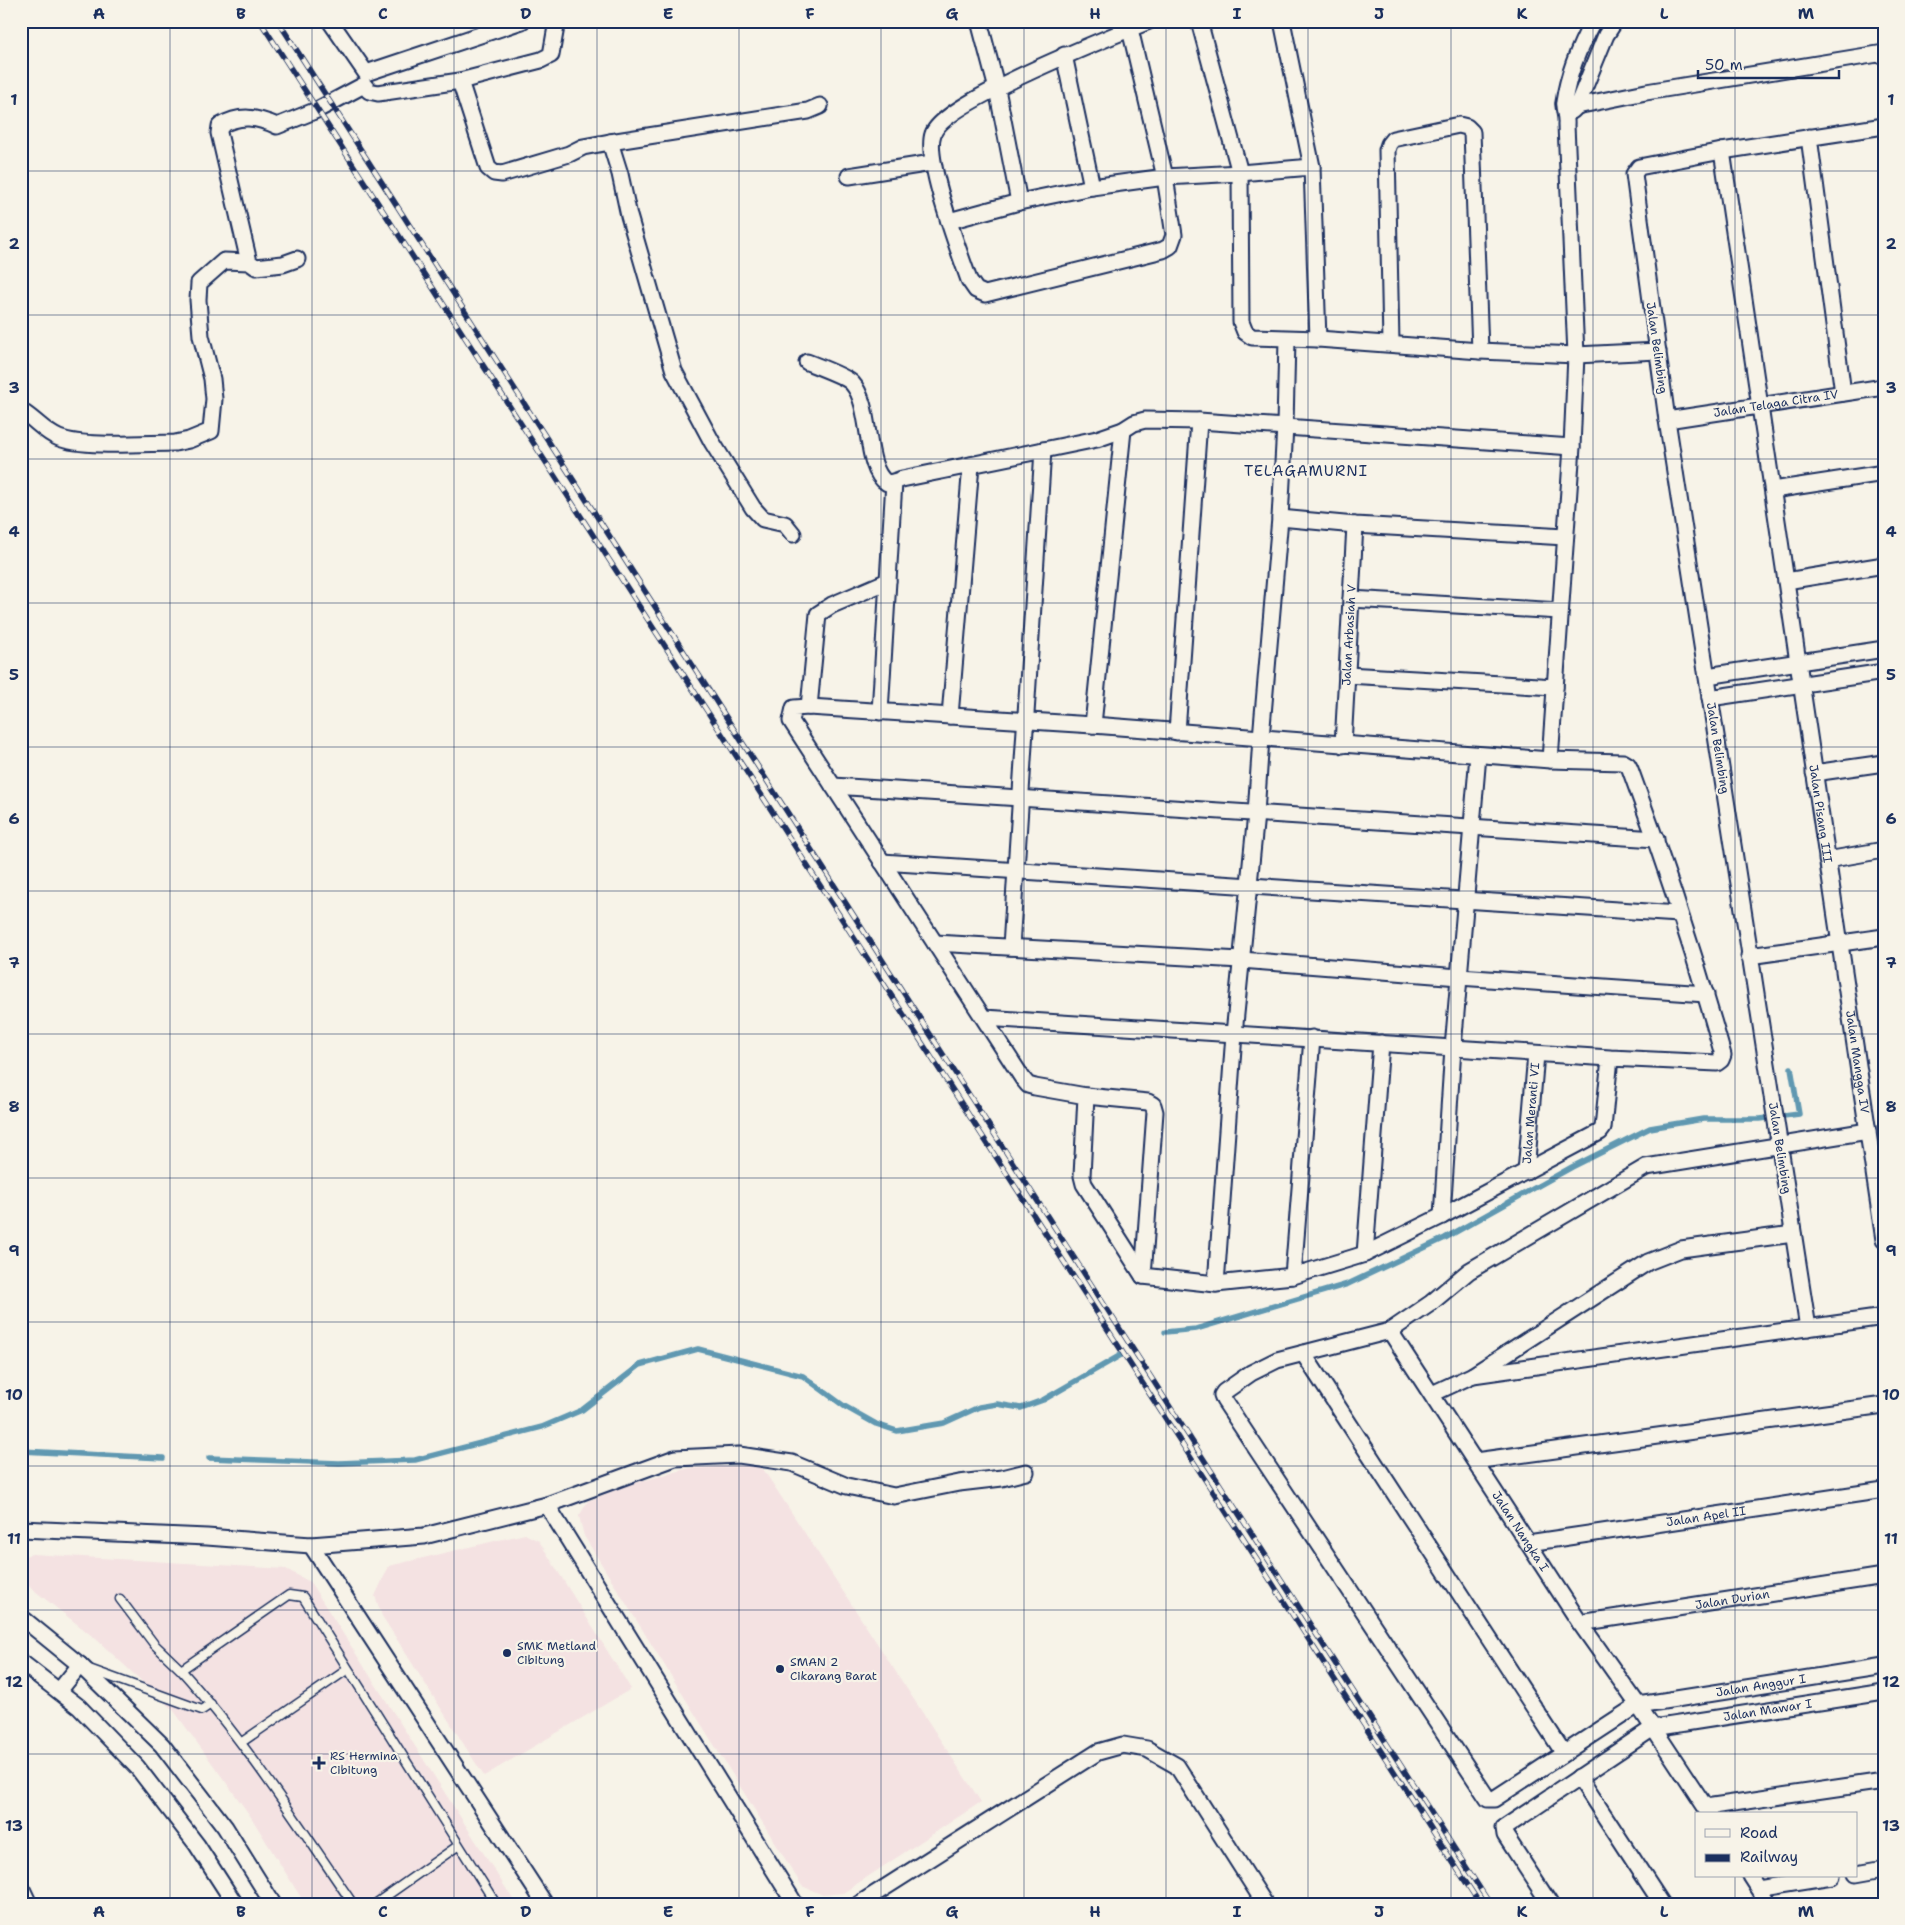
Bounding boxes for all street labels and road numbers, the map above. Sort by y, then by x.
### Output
street label: Jalan Belimbing [1643,301,1671,395]
street label: Jalan Telaga Citra IV [1712,386,1839,421]
street label: Jalan Arbasiah V [1338,584,1360,686]
street label: Jalan Belimbing [1703,701,1733,795]
street label: Jalan Pisang III [1805,763,1836,864]
street label: Jalan Mangga IV [1842,1009,1873,1115]
street label: Jalan Meranti VI [1519,1061,1543,1165]
street label: Jalan Belimbing [1765,1101,1795,1195]
street label: Jalan Nangka I [1488,1488,1553,1575]
street label: Jalan Apel II [1665,1503,1747,1530]
street label: Jalan Durian [1694,1586,1771,1613]
street label: Jalan Anggur I [1715,1670,1807,1701]
street label: Jalan Mawar I [1722,1695,1814,1725]

